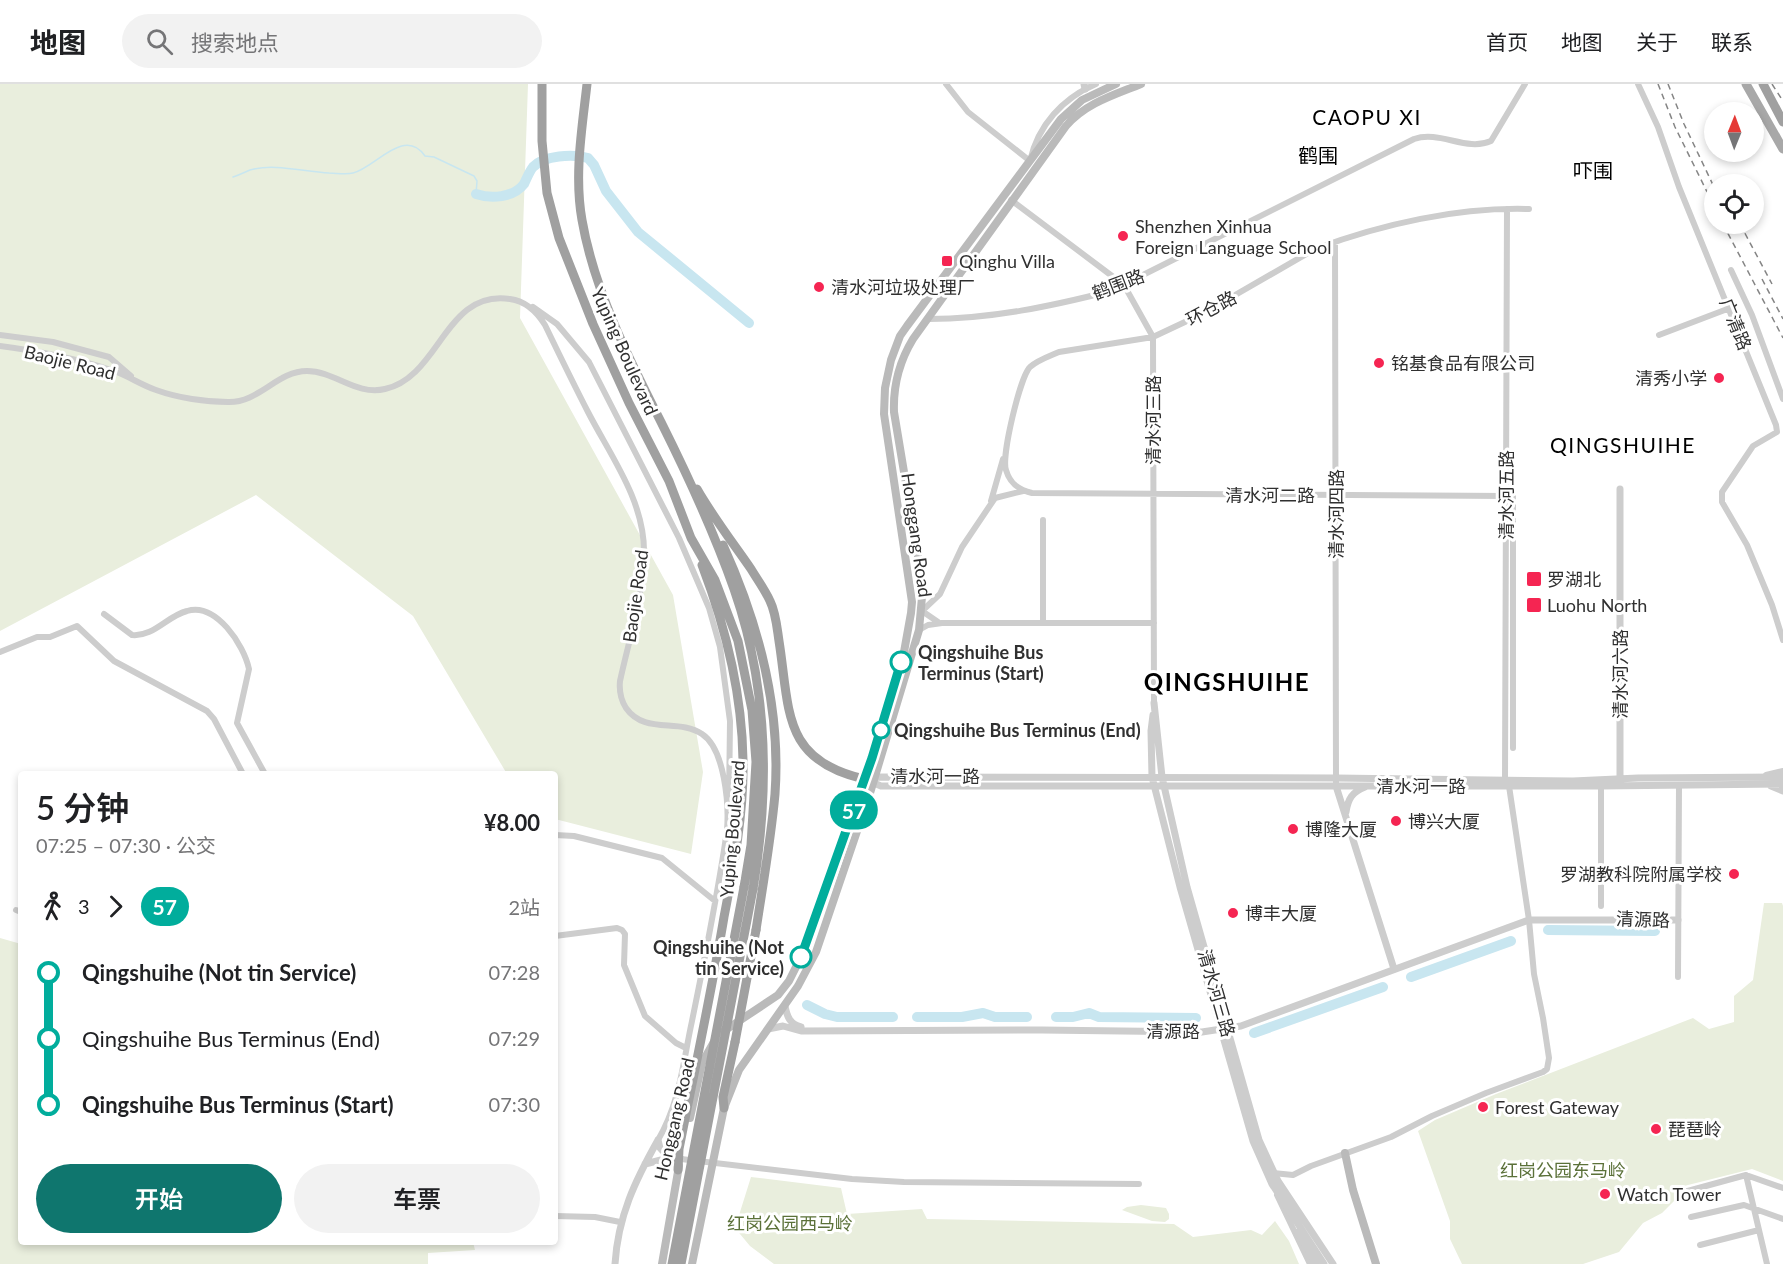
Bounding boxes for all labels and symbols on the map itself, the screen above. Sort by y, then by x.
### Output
north arrow [1704,102,1764,162]
district label: CAOPU XI [1312,104,1422,129]
district label: 鹤围 [1298,143,1338,167]
district label: 吓围 [1573,158,1613,182]
place label: Shenzhen Xinhua Foreign Language School [1135,215,1332,258]
marker: Shenzhen Xinhua Foreign Language School [1116,229,1130,243]
place label: Qinghu Villa [959,250,1055,272]
marker: Qinghu Villa [940,254,954,268]
street label: 鹤围路 [1089,264,1147,304]
place label: 清水河垃圾处理厂 [831,276,975,298]
marker: 清水河垃圾处理厂 [812,280,826,294]
street label: Yuping Boulevard [587,284,663,418]
street label: 环仓路 [1182,286,1240,330]
street label: 广清路 [1716,295,1756,353]
street label: Baojie Road [22,340,118,384]
place label: 铭基食品有限公司 [1391,352,1535,374]
marker: 铭基食品有限公司 [1372,356,1386,370]
place label: 清秀小学 [1635,367,1707,389]
marker: 清秀小学 [1712,371,1726,385]
street label: 清水河三路 [1142,375,1164,465]
district label: QINGSHUIHE [1550,432,1696,457]
street label: 清水河五路 [1495,450,1517,540]
street label: 清水河四路 [1325,469,1347,559]
street label: Honggang Road [897,471,937,599]
street label: 清水河二路 [1225,484,1315,506]
street label: Baojie Road [618,548,652,644]
place label: 罗湖北 [1547,568,1601,590]
marker: 罗湖北 [1525,570,1543,588]
place label: Luohu North [1547,594,1647,616]
marker: Luohu North [1525,596,1543,614]
street label: 清水河六路 [1609,629,1631,719]
place label: Qingshuihe Bus Terminus (Start) [918,641,1044,684]
marker: Qingshuihe Bus Terminus (Start) [890,651,912,673]
district label: QINGSHUIHE [1144,667,1310,696]
place label: Qingshuihe Bus Terminus (End) [894,719,1141,741]
marker: Qingshuihe Bus Terminus (End) [872,721,890,739]
street label: Yuping Boulevard [715,759,749,899]
street label: 清水河一路 [890,765,980,787]
street label: 清水河一路 [1376,775,1466,797]
line badge: 57 [827,790,881,830]
place label: 博兴大厦 [1408,810,1480,832]
marker: 博兴大厦 [1389,814,1403,828]
place label: 博隆大厦 [1305,818,1377,840]
marker: 博隆大厦 [1286,822,1300,836]
place label: 罗湖教科院附属学校 [1560,863,1722,885]
marker: 罗湖教科院附属学校 [1727,867,1741,881]
place label: 博丰大厦 [1245,902,1317,924]
marker: 博丰大厦 [1226,906,1240,920]
street label: 清源路 [1616,907,1670,931]
place label: Qingshuihe (Not tin Service) [653,936,784,979]
marker: Qingshuihe (Not tin Service) [790,946,812,968]
street label: 清水河三路 [1194,947,1240,1039]
street label: 清源路 [1146,1020,1200,1042]
street label: Honggang Road [649,1055,699,1183]
place label: Forest Gateway [1495,1096,1620,1118]
marker: Forest Gateway [1476,1100,1490,1114]
place label: 琵琶岭 [1668,1118,1722,1140]
marker: 琵琶岭 [1649,1122,1663,1136]
park label: 红岗公园东马岭 [1500,1159,1626,1181]
place label: Watch Tower [1617,1183,1722,1205]
marker: Watch Tower [1598,1187,1612,1201]
park label: 红岗公园西马岭 [727,1212,853,1234]

